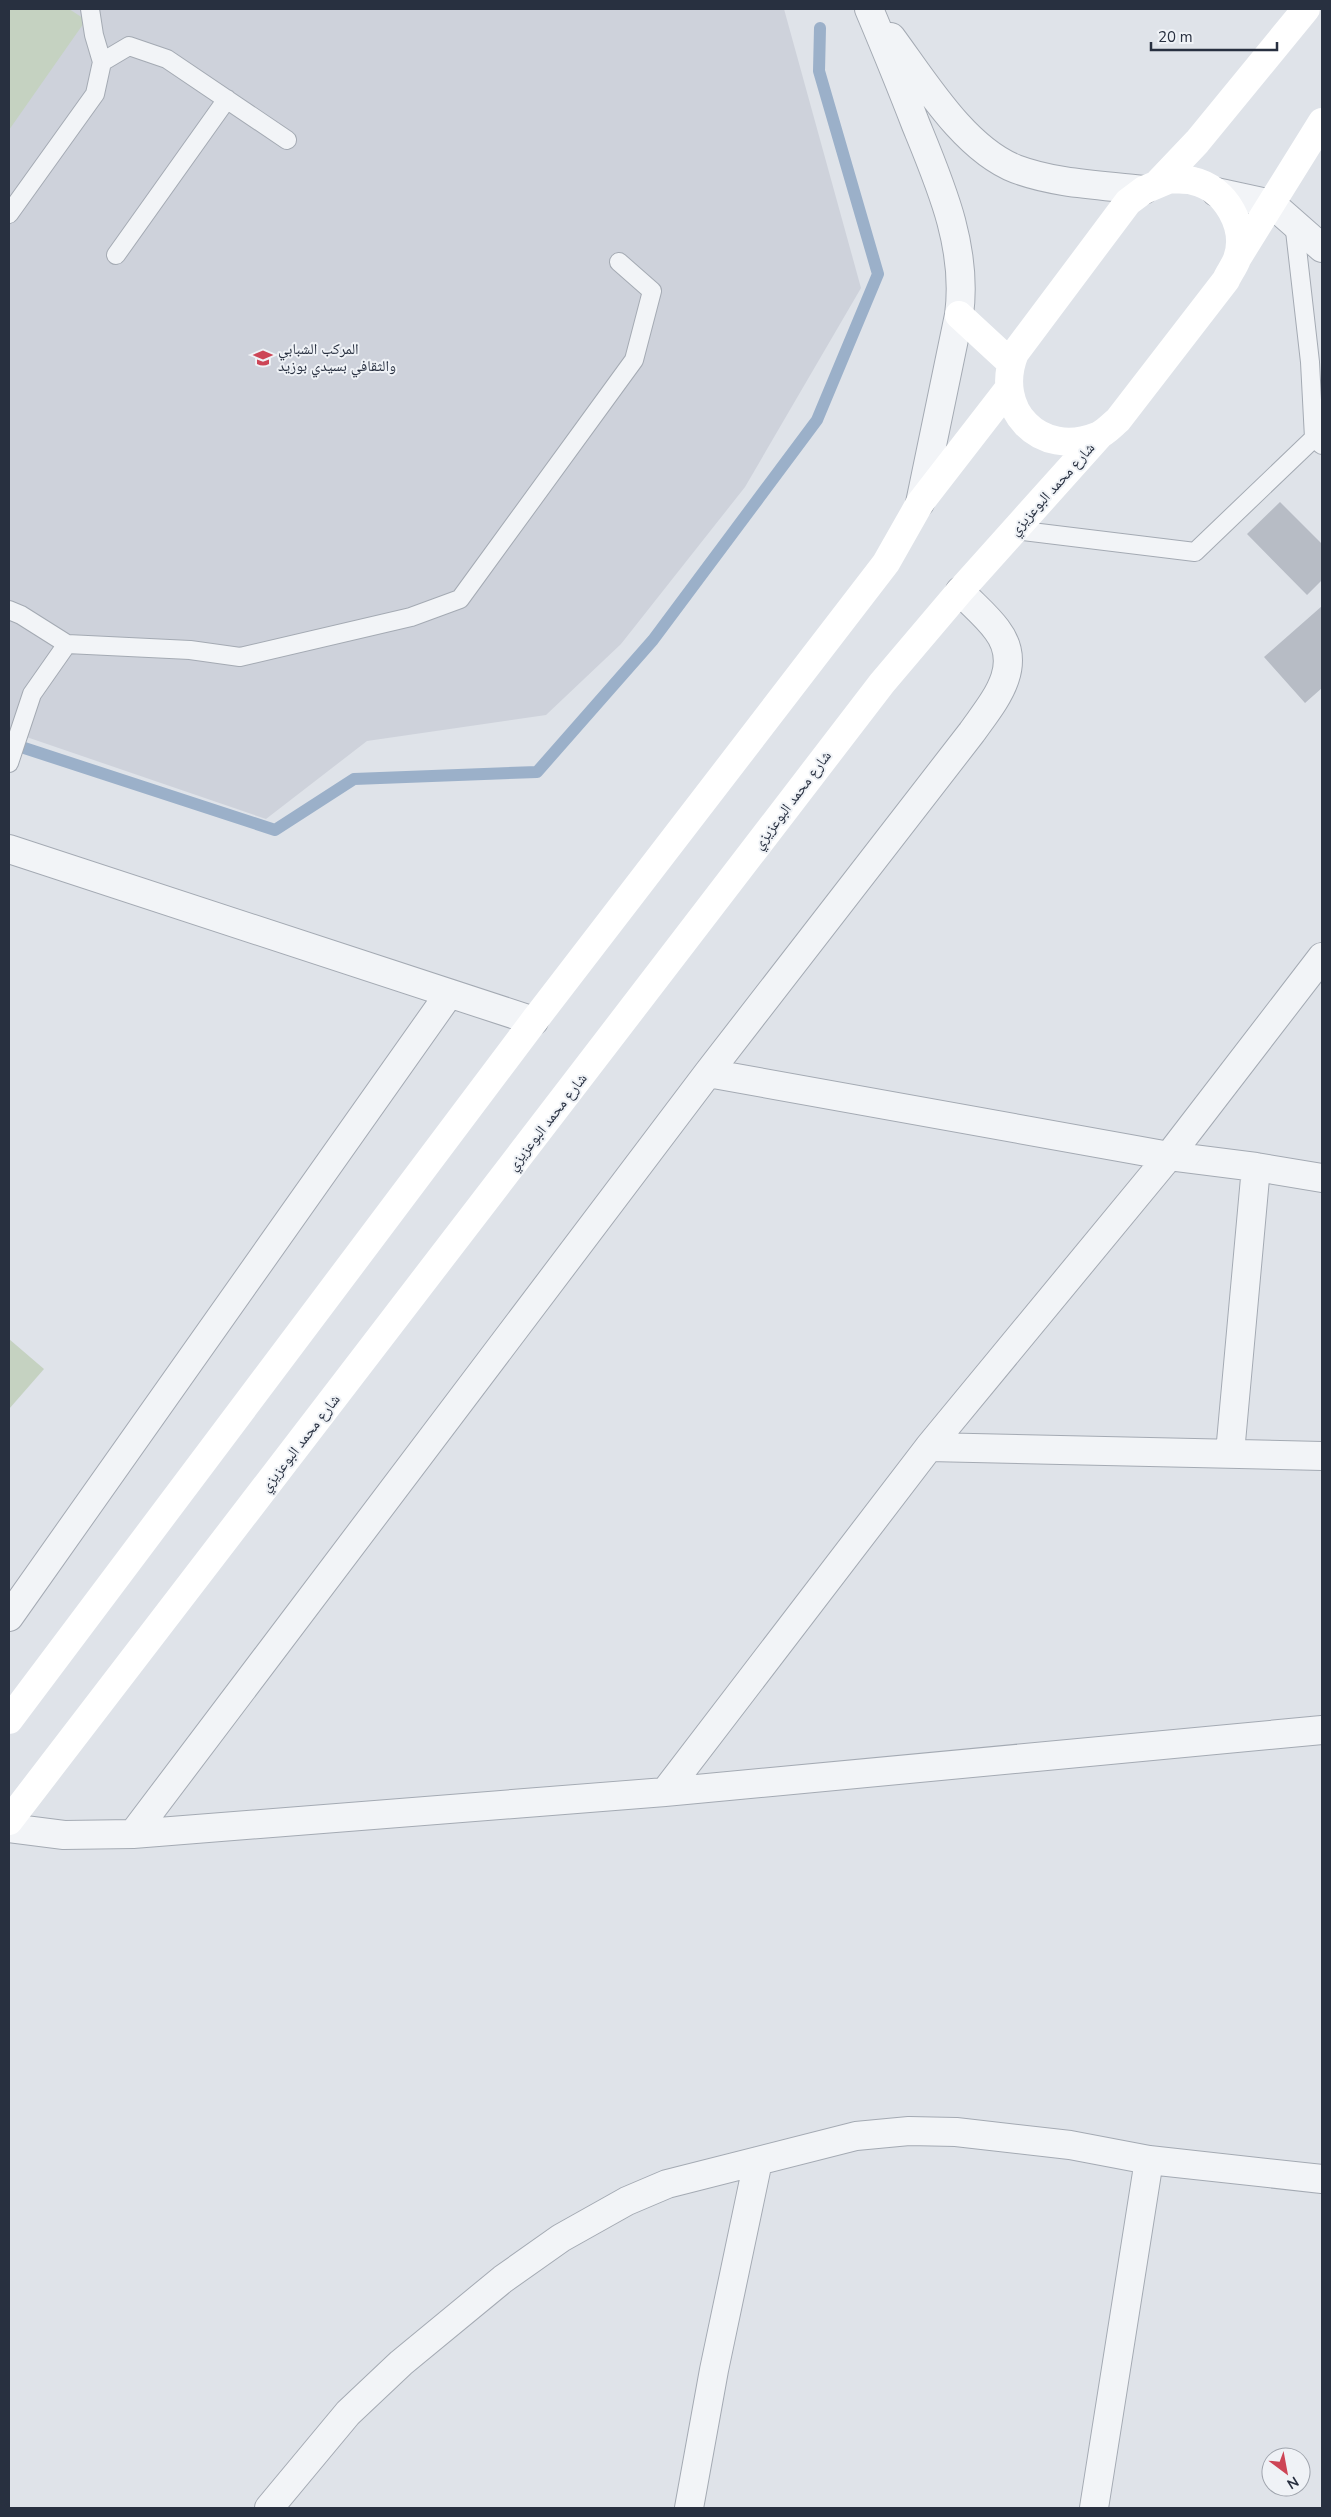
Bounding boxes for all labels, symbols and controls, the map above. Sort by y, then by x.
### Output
scale bar [1151,20,1277,52]
text: 20 m [1158,27,1193,47]
place label: المركب الشبابي والثقافي بسيدي بوزيد [278,339,396,378]
school or university icon: المركب الشبابي والثقافي بسيدي بوزيد [252,347,274,369]
street label: شارع محمد البوعزيزي [1005,438,1101,541]
street label: شارع محمد البوعزيزي [748,747,837,854]
street label: شارع محمد البوعزيزي [503,1069,593,1176]
street label: شارع محمد البوعزيزي [256,1390,346,1497]
north arrow [1261,2447,1311,2497]
text: N [1283,2472,1302,2493]

